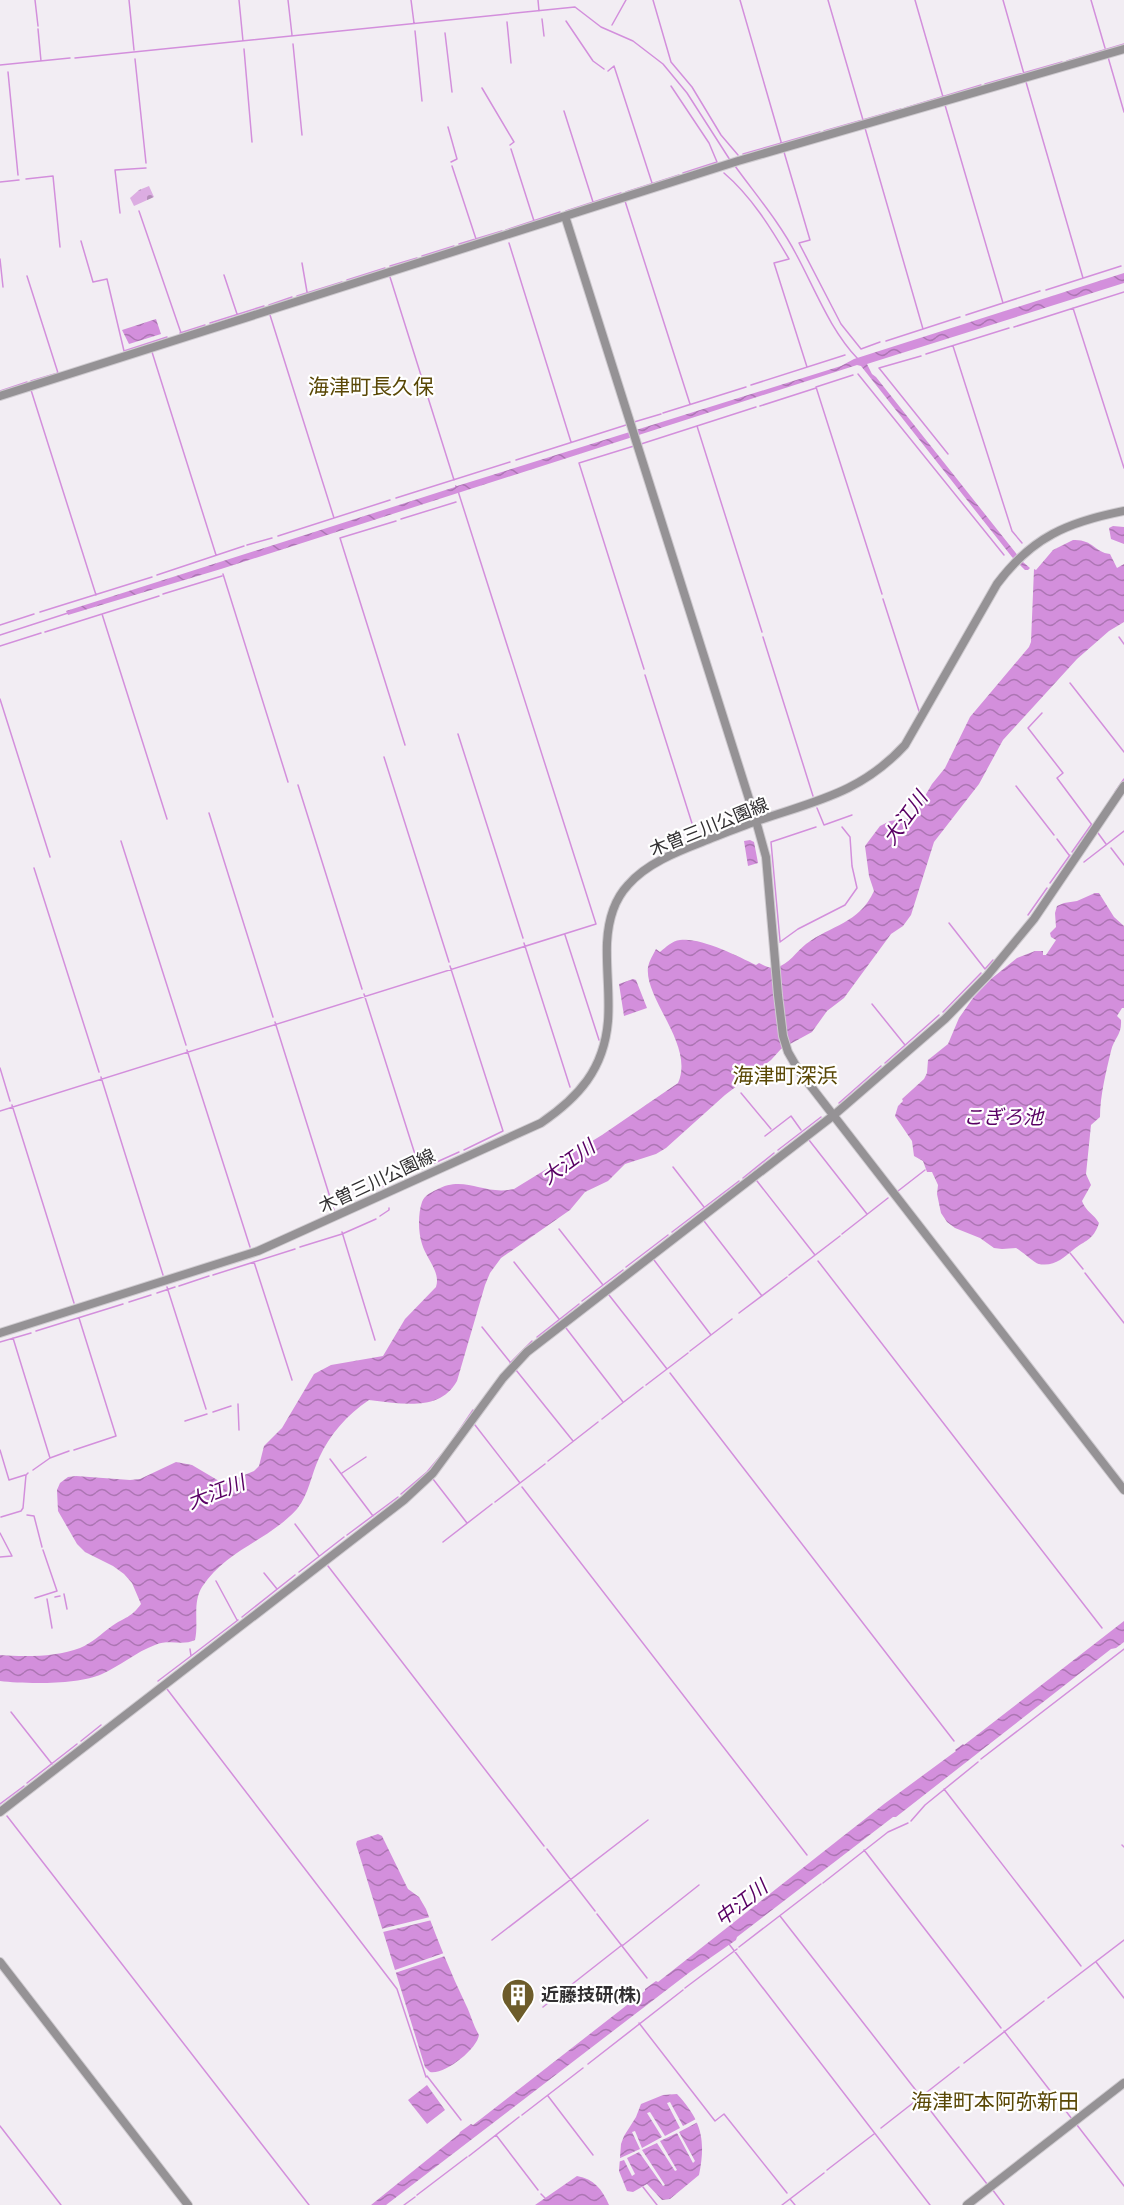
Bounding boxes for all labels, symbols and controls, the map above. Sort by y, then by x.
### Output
district label: 海津町長久保 [308,376,434,398]
water label: 大江川 [879,786,933,849]
street label: 木曽三川公園線 [647,794,771,860]
district label: 海津町深浜 [733,1065,838,1087]
water label: こぎろ池 [963,1107,1045,1128]
water label: 大江川 [538,1135,600,1189]
street label: 木曽三川公園線 [316,1145,438,1217]
water label: 大江川 [184,1471,250,1513]
water label: 中江川 [711,1875,773,1930]
building icon: 近藤技研(株) [500,1977,536,2024]
place label: 近藤技研(株) [541,1985,642,2005]
district label: 海津町本阿弥新田 [911,2091,1079,2113]

